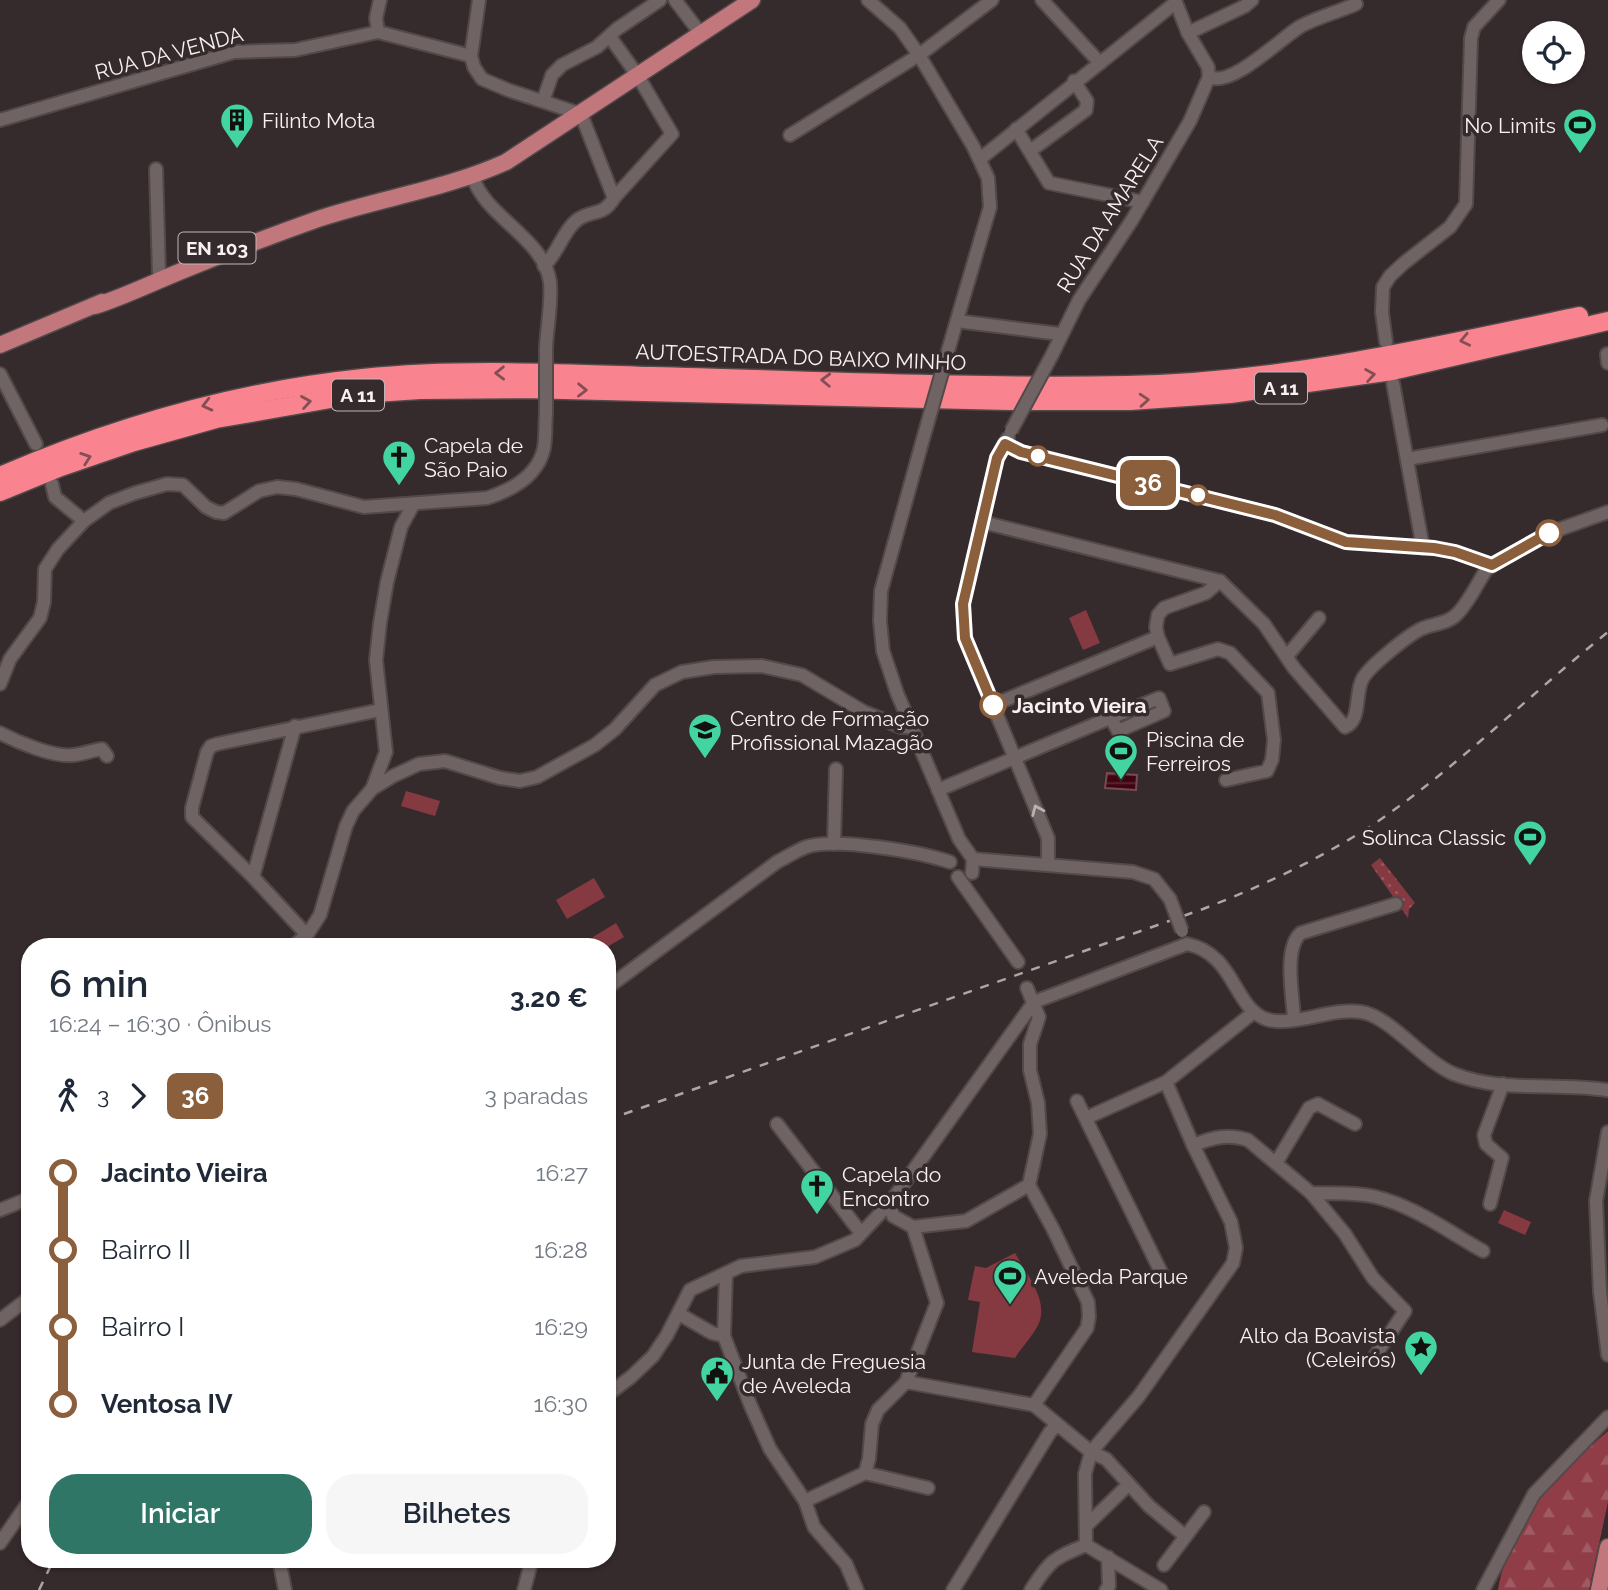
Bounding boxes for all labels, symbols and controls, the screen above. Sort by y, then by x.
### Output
street label: RUA DA VENDA [92,21,246,85]
map controls [1522,21,1585,84]
button: locate [1522,21,1585,84]
building icon: Filinto Mota [218,101,256,150]
sports icon: No Limits [1561,106,1599,155]
place label: Filinto Mota [262,108,375,133]
place label: No Limits [1464,113,1556,138]
street label: RUA DA AMARELA [1052,131,1168,297]
road number: EN 103 [178,232,256,264]
one-way arrow [1459,332,1471,347]
street label: AUTOESTRADA DO BAIXO MINHO [635,339,967,375]
one-way arrow [494,365,505,381]
one-way arrow [1364,368,1376,383]
road number: A 11 [1255,372,1307,404]
one-way arrow [820,373,831,388]
road number: A 11 [332,380,384,410]
one-way arrow [577,382,588,398]
one-way arrow [1139,393,1150,408]
one-way arrow [300,395,312,410]
one-way arrow [201,397,213,411]
place label: Capela de São Paio [424,433,523,482]
church icon: Capela de São Paio [380,438,418,487]
unlabelled marker [1028,446,1048,466]
one-way arrow [80,452,92,466]
line badge: 36 [1116,460,1180,506]
text: 36 [1134,468,1162,497]
unlabelled marker [1188,485,1208,505]
unlabelled marker [1536,520,1562,546]
marker: Jacinto Vieira [980,692,1006,718]
place label: Jacinto Vieira [1012,693,1147,718]
place label: Centro de Formação Profissional Mazagão [730,706,933,755]
school or university icon: Centro de Formação Profissional Mazagão [686,711,724,760]
place label: Piscina de Ferreiros [1146,727,1244,776]
sports icon: Piscina de Ferreiros [1102,732,1140,781]
one-way arrow [1031,805,1045,817]
sports icon: Solinca Classic [1511,818,1549,867]
place label: Solinca Classic [1362,825,1506,850]
text: 6 min [49,961,149,1006]
text: 3.20 € [510,983,588,1013]
text: 16:24 – 16:30 · Ônibus [49,1010,271,1037]
icon: walk [49,1077,87,1115]
icon: forward [119,1077,157,1115]
text: 36 [181,1081,209,1110]
text: 3 [97,1082,109,1109]
text: 3 paradas [485,1082,588,1109]
text: Jacinto Vieira [101,1158,268,1188]
text: 16:27 [536,1159,588,1186]
place label: Capela do Encontro [842,1162,941,1211]
church icon: Capela do Encontro [798,1167,836,1216]
text: Bairro II [101,1235,191,1265]
text: 16:28 [534,1236,588,1263]
sports icon: Aveleda Parque [991,1257,1029,1306]
place label: Aveleda Parque [1034,1264,1188,1289]
text: Bairro I [101,1312,185,1342]
text: 16:29 [535,1313,588,1340]
place label: Alto da Boavista (Celeirós) [1240,1323,1396,1372]
place icon: Alto da Boavista (Celeirós) [1402,1328,1440,1377]
place label: Junta de Freguesia de Aveleda [742,1349,926,1398]
public building icon: Junta de Freguesia de Aveleda [698,1354,736,1403]
text: Ventosa IV [101,1389,233,1419]
text: 16:30 [534,1390,588,1417]
button: Iniciar [49,1474,312,1554]
button: Bilhetes [326,1474,588,1554]

